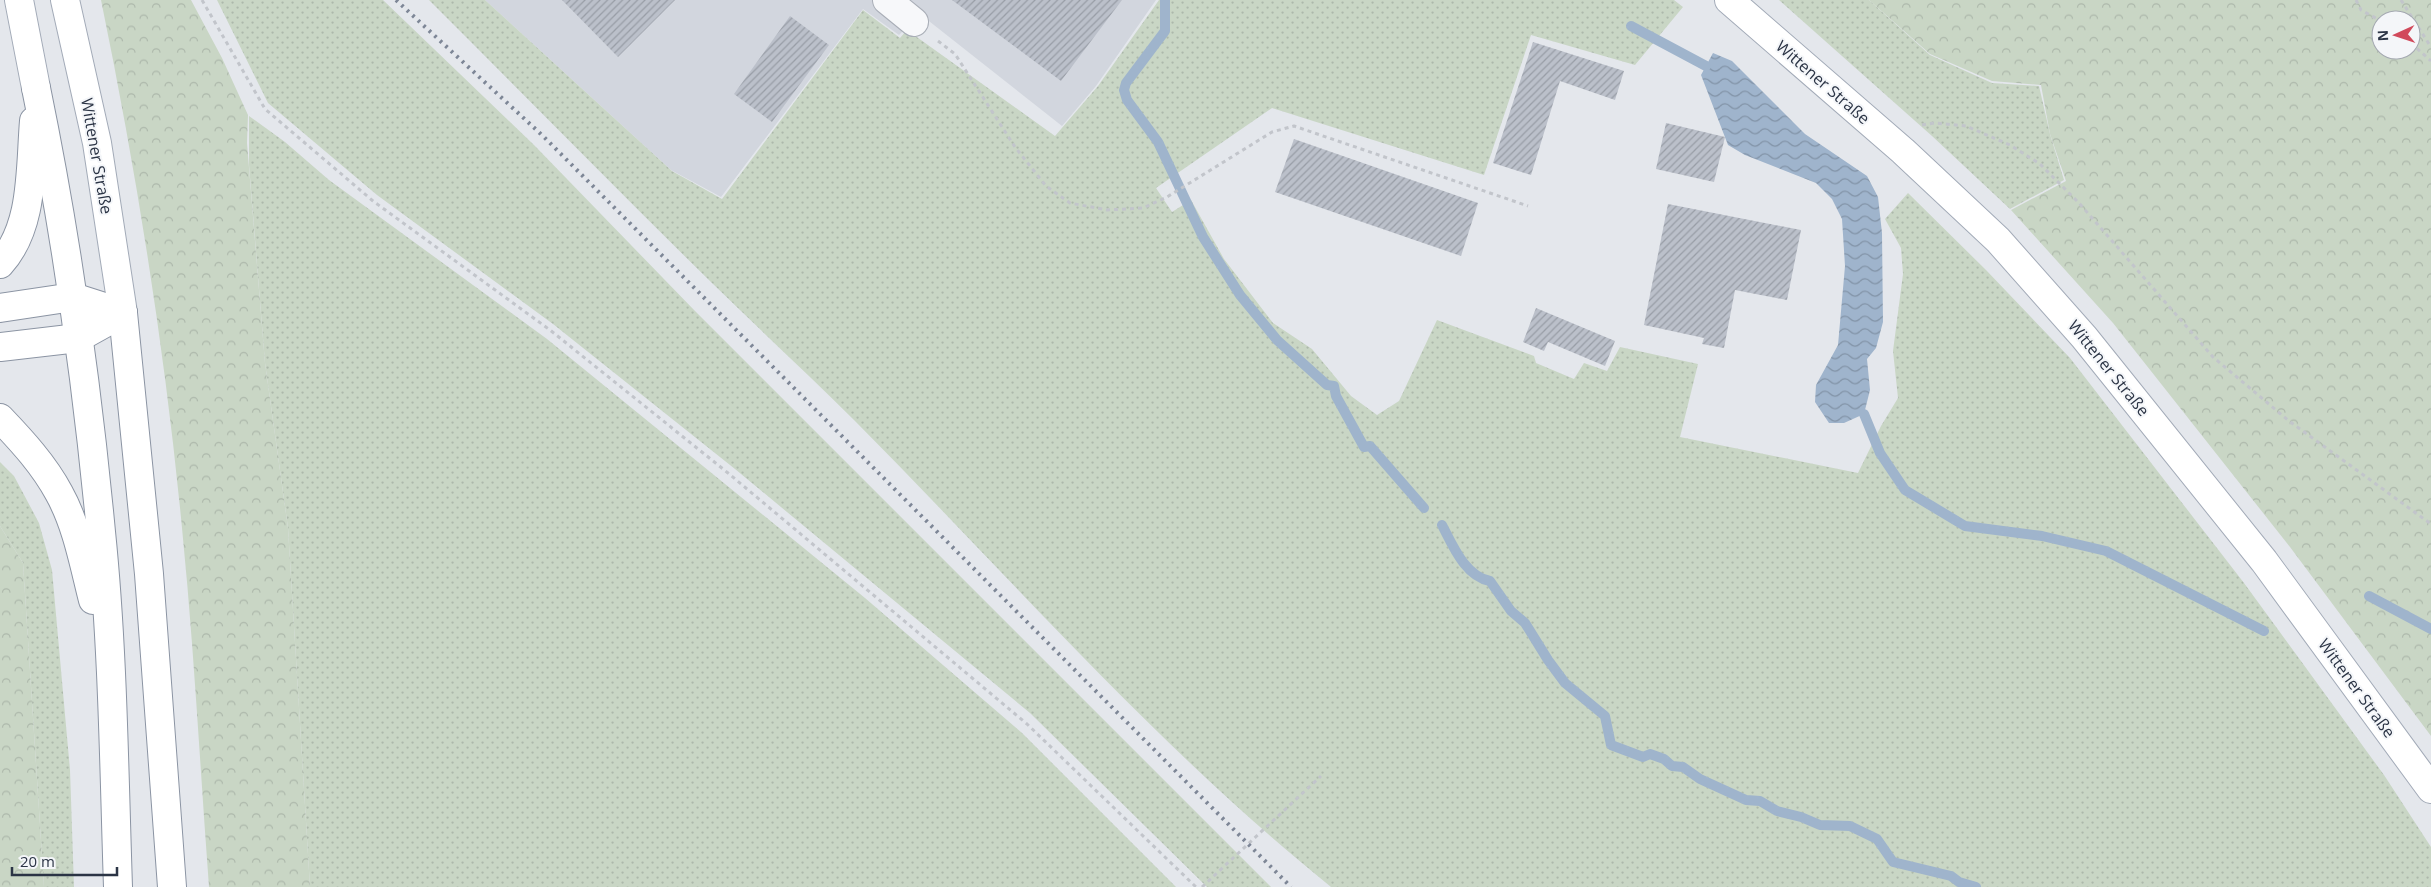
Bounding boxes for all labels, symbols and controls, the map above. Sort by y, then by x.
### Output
north arrow [2371,10,2421,60]
text: N [2373,30,2392,42]
street label: Wittener Straße [1771,35,1875,129]
street label: Wittener Straße [76,96,118,216]
street label: Wittener Straße [2063,315,2155,421]
street label: Wittener Straße [2314,634,2400,742]
scale bar [12,844,118,876]
text: 20 m [20,851,55,871]

